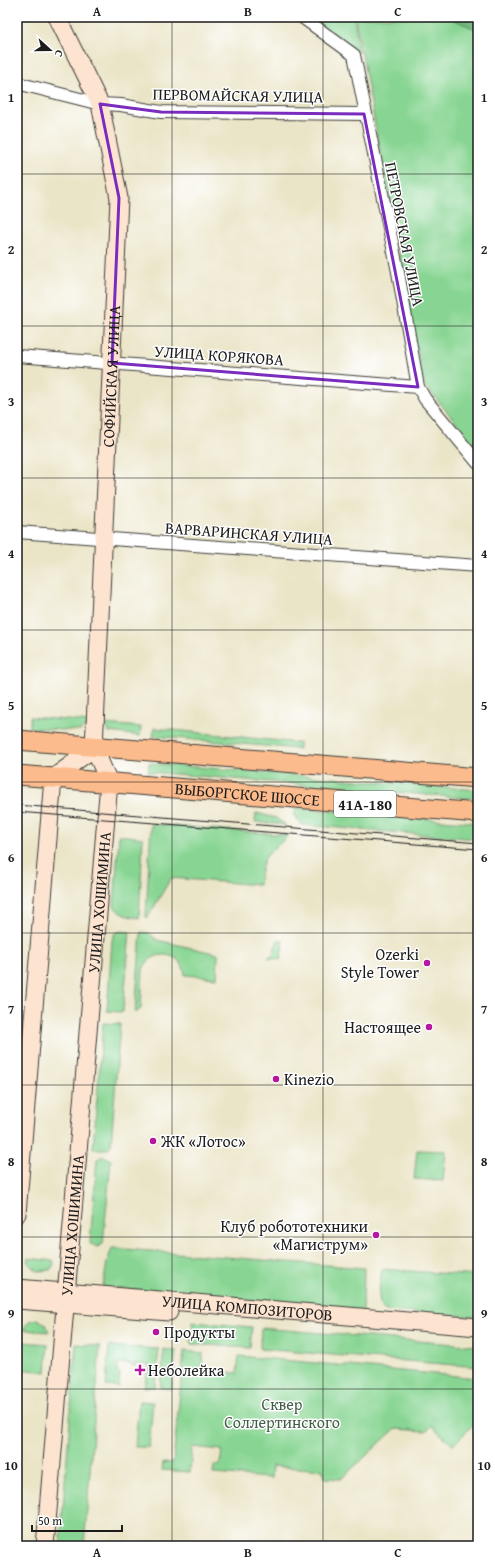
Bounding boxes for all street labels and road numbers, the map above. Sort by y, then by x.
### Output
street label: ПЕРВОМАЙСКАЯ УЛИЦА [152,82,324,108]
street label: ПЕТРОВСКАЯ УЛИЦА [379,160,431,309]
street label: СОФИЙСКАЯ УЛИЦА [96,304,126,448]
street label: УЛИЦА КОРЯКОВА [153,338,285,372]
street label: ВАРВАРИНСКАЯ УЛИЦА [164,515,334,551]
street label: ВЫБОРГСКОЕ ШОССЕ [174,776,321,812]
road number: 41А-180 [334,791,396,817]
street label: УЛИЦА ХОШИМИНА [81,830,117,974]
street label: УЛИЦА ХОШИМИНА [54,1153,90,1297]
street label: УЛИЦА КОМПОЗИТОРОВ [161,1288,334,1327]

